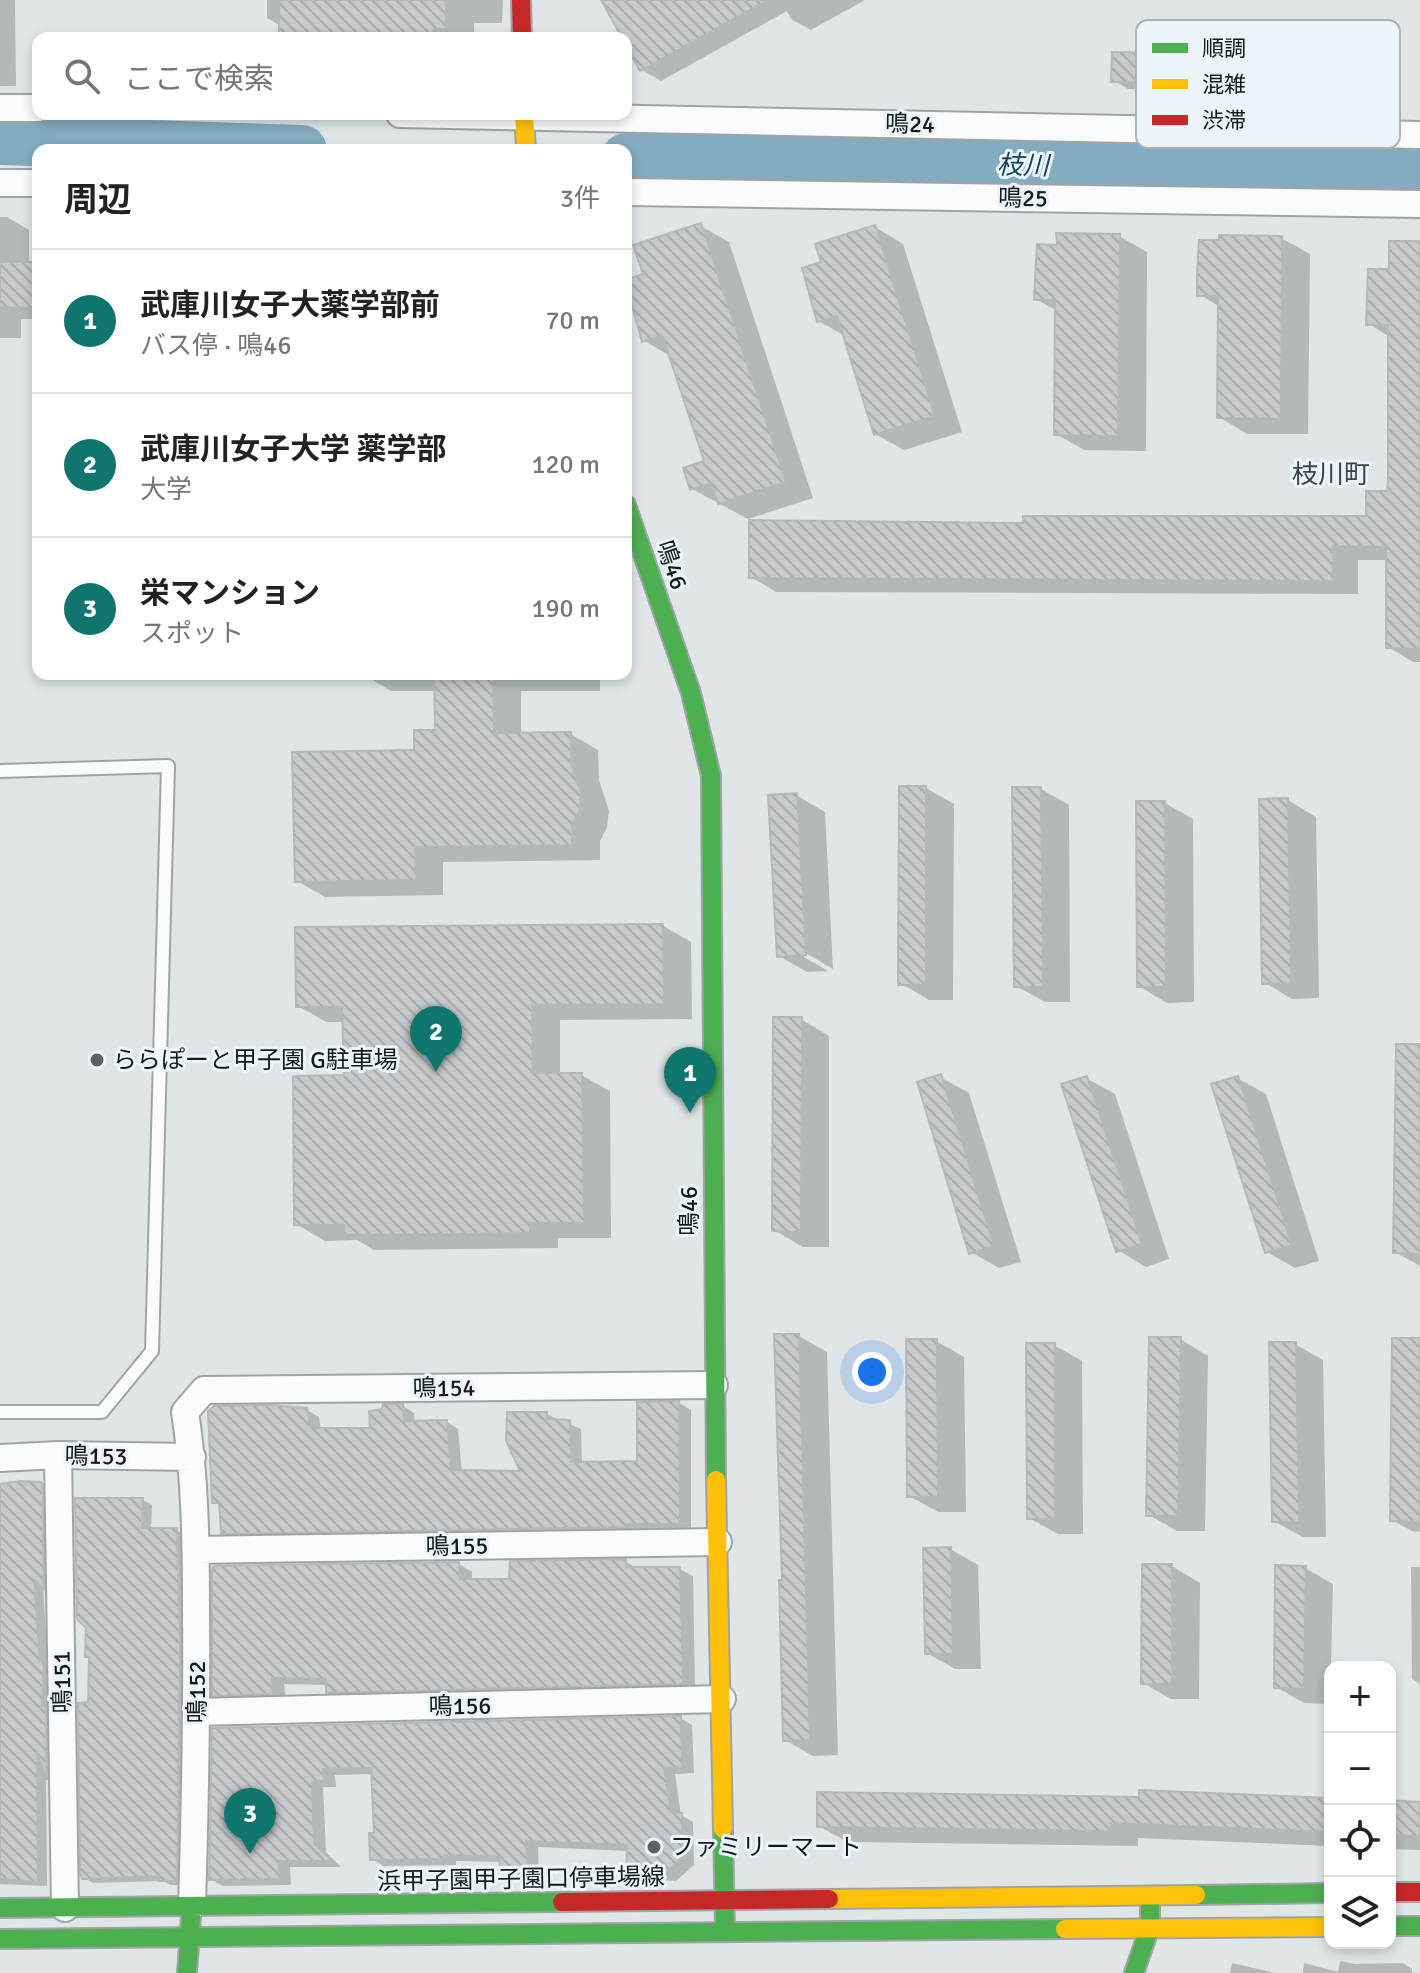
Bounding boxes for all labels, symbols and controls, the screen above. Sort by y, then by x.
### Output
legend [1136,20,1400,148]
search box [32,32,632,120]
text: 順調 [1202,35,1246,62]
icon: search [60,54,104,98]
text: ここで検索 [124,61,274,98]
text: 混雑 [1202,71,1246,98]
text: 渋滞 [1202,107,1246,134]
street label: 鳴24 [885,109,935,139]
water label: 枝川 [997,150,1052,183]
text: 周辺 [64,179,132,221]
text: 3件 [560,183,600,215]
street label: 鳴25 [998,183,1048,213]
text: 武庫川女子大薬学部前 [140,287,440,324]
text: 1 [83,305,97,337]
text: 70 m [545,305,600,337]
text: バス停 · 鳴46 [140,330,291,362]
text: 武庫川女子大学 薬学部 [140,431,447,468]
text: 2 [83,449,97,481]
text: 120 m [531,449,600,481]
district label: 枝川町 [1292,459,1370,491]
text: 大学 [140,474,192,506]
street label: 鳴46 [650,537,694,593]
text: 栄マンション [140,575,320,612]
text: 3 [83,593,97,625]
text: 190 m [531,593,600,625]
text: スポット [140,618,244,650]
pin: 2 [410,1006,462,1072]
place label: ららぽーと甲子園 G駐車場 [113,1045,398,1075]
pin: 1 [664,1047,716,1113]
marker: ららぽーと甲子園 G駐車場 [88,1051,106,1069]
street label: 鳴46 [674,1186,704,1236]
your location [852,1352,892,1392]
street label: 鳴154 [412,1372,476,1404]
street label: 鳴153 [64,1440,128,1472]
street label: 鳴155 [425,1530,489,1562]
street label: 鳴151 [46,1650,78,1714]
street label: 鳴152 [182,1661,212,1723]
map controls [1324,1661,1396,1949]
button: + [1324,1661,1396,1733]
street label: 鳴156 [428,1690,492,1722]
button: − [1324,1733,1396,1805]
pin: 3 [224,1788,276,1854]
button: locate [1324,1805,1396,1877]
place label: ファミリーマート [670,1832,862,1862]
marker: ファミリーマート [645,1838,663,1856]
street label: 浜甲子園甲子園口停車場線 [377,1861,665,1897]
button: layers [1324,1877,1396,1949]

